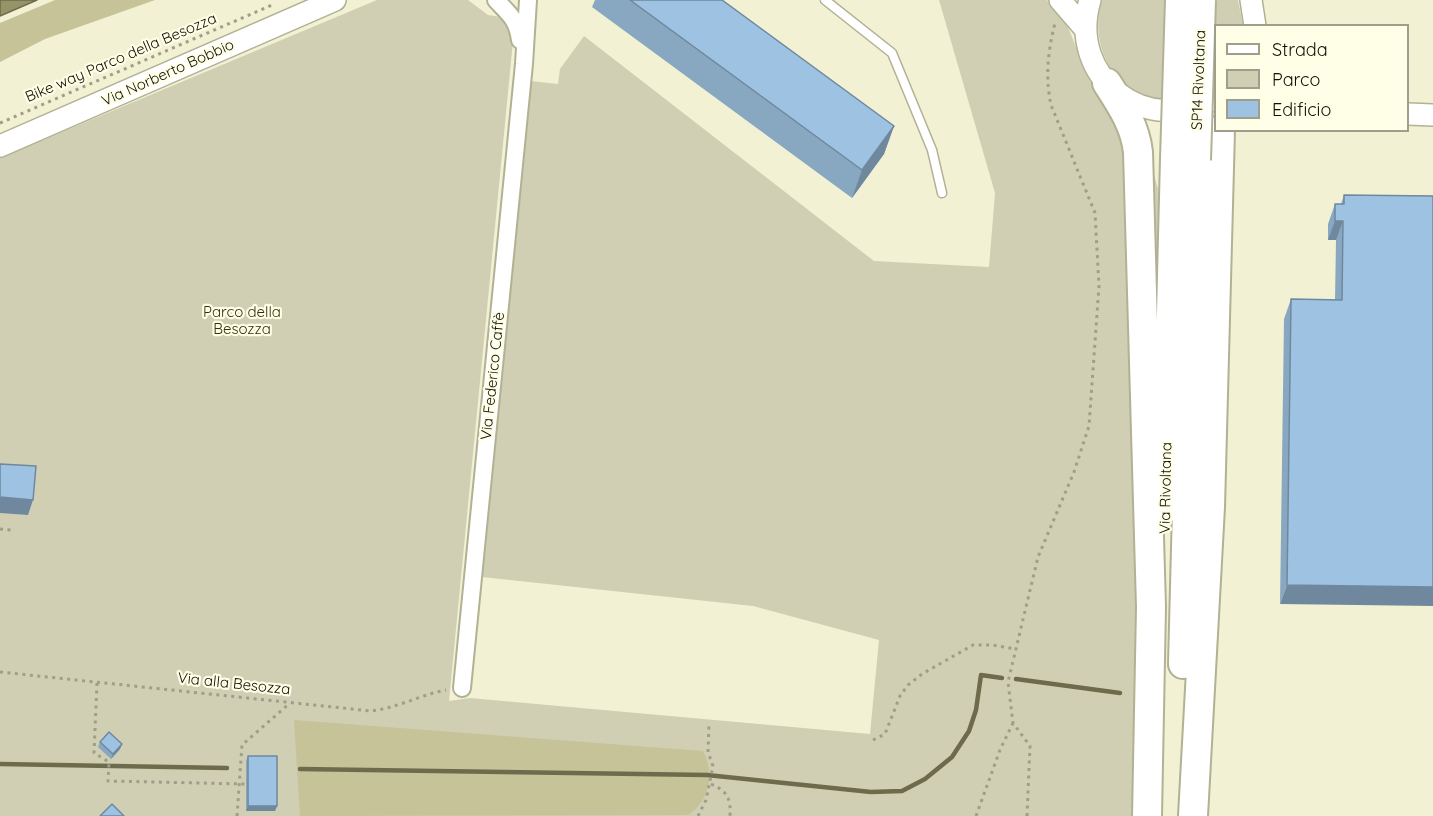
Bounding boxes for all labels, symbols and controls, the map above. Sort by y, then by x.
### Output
street label: Bike way Parco della Besozza [23,9,219,107]
legend [1214,24,1409,132]
street label: SP14 Rivoltana [1188,30,1210,130]
street label: Via Norberto Bobbio [99,36,237,110]
text: Strada [1272,38,1328,61]
text: Parco [1272,68,1320,91]
text: Edificio [1272,98,1331,121]
park label: Parco della Besozza [203,303,281,338]
street label: Via Federico Caffè [477,311,509,441]
street label: Via Rivoltana [1156,442,1176,534]
street label: Via alla Besozza [177,669,291,699]

